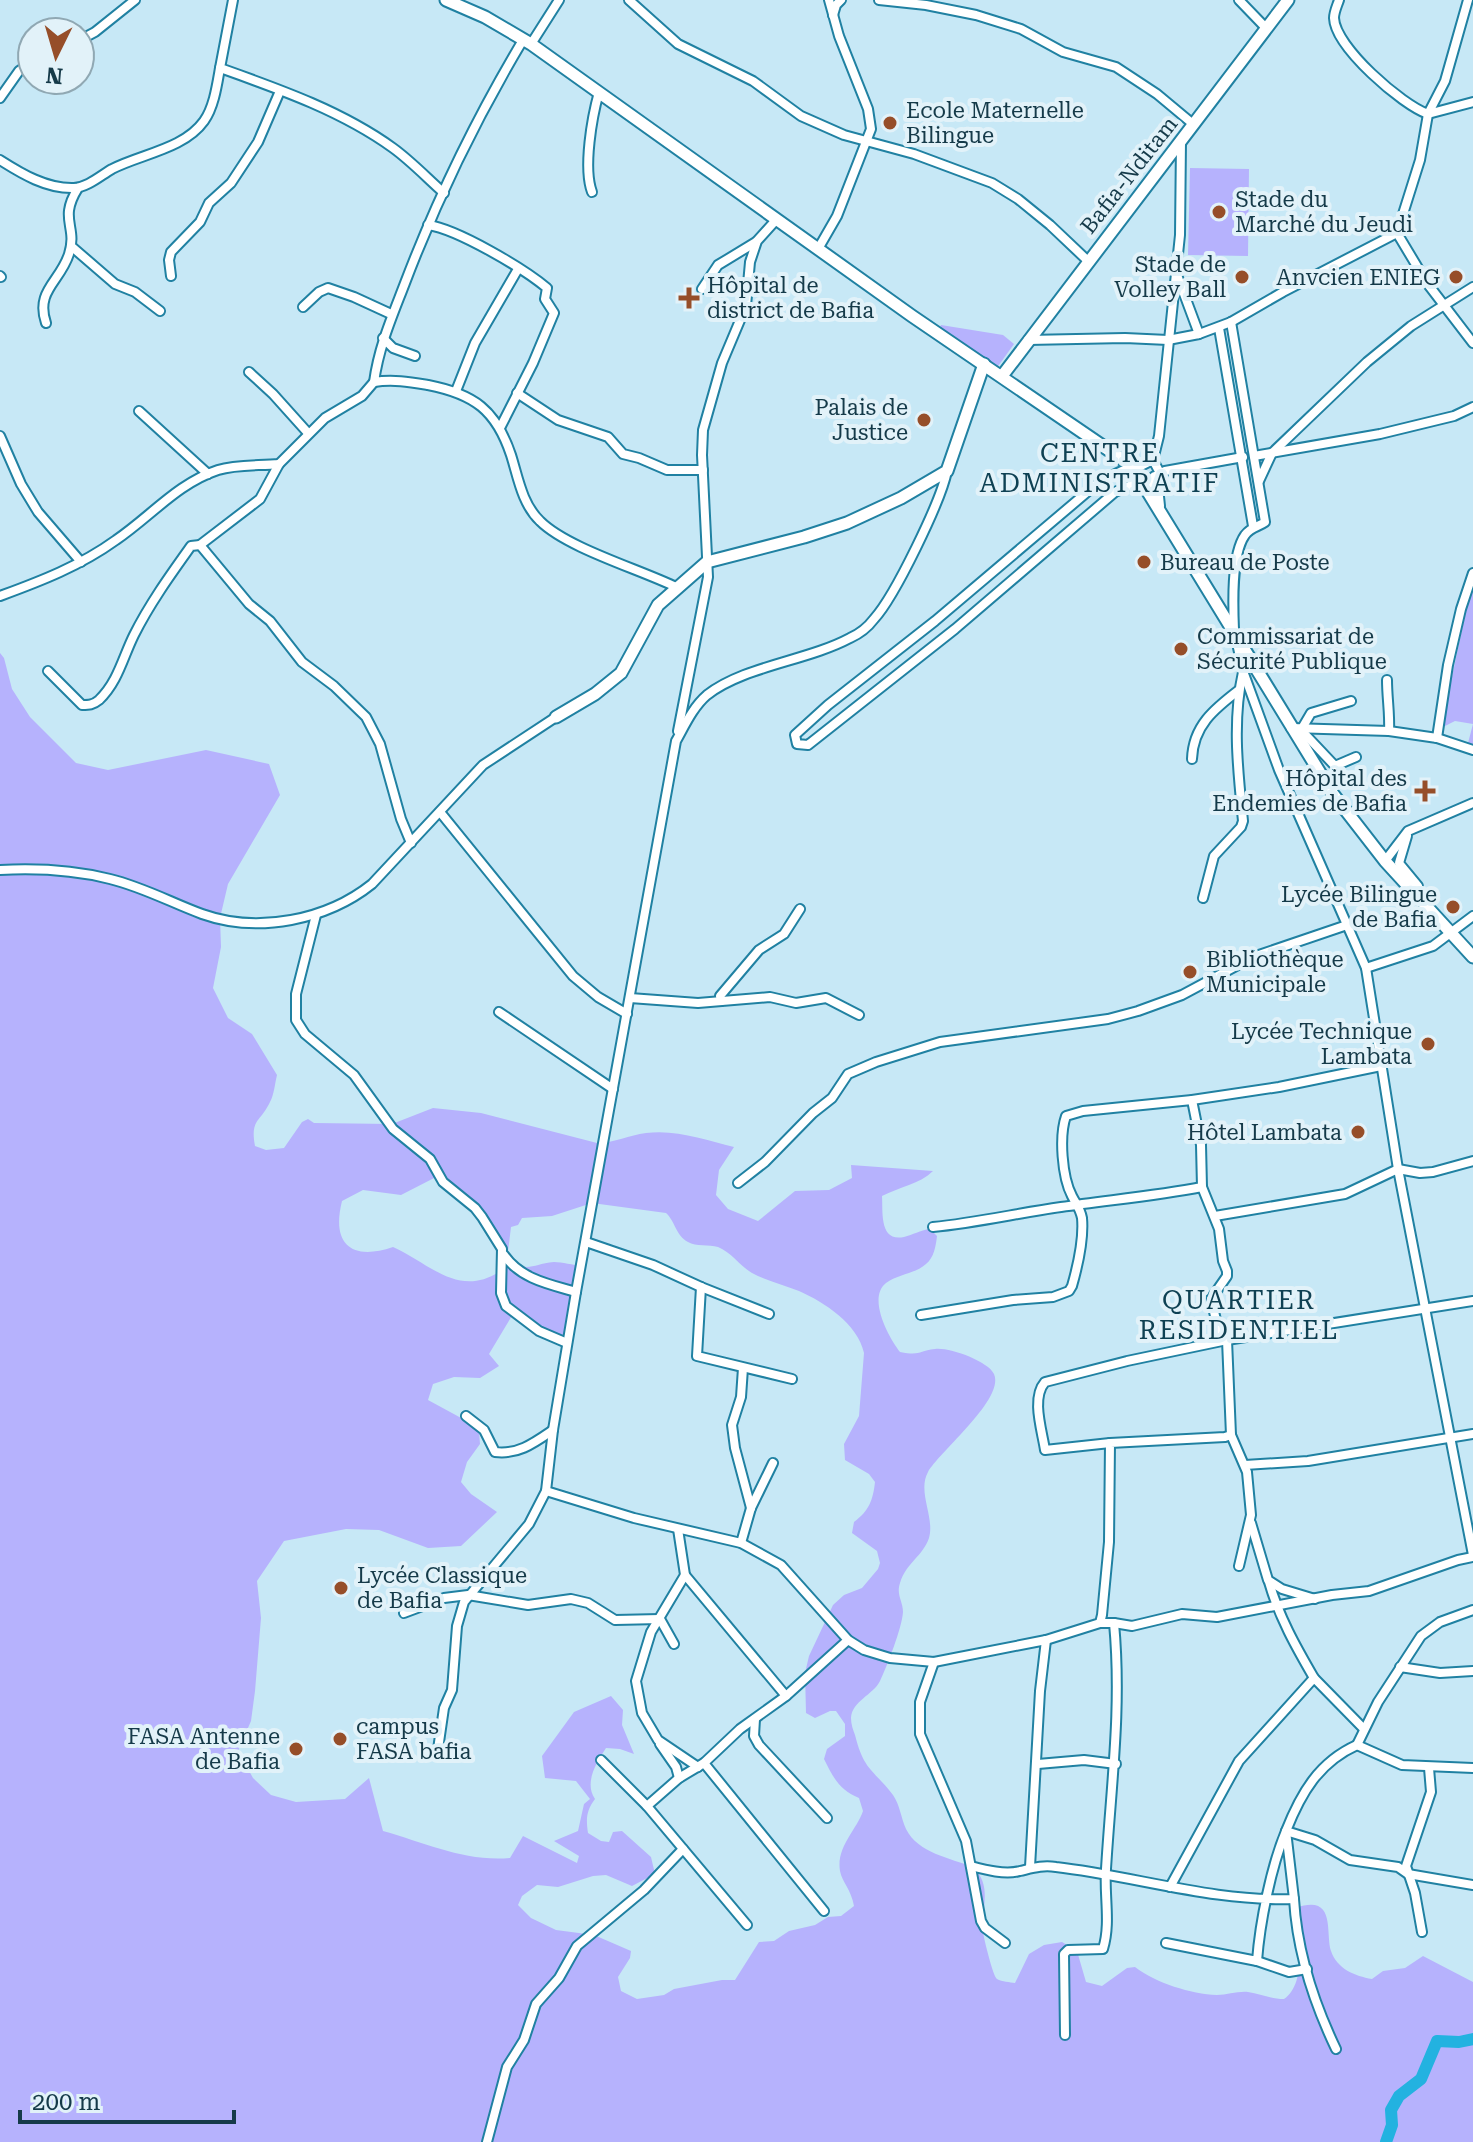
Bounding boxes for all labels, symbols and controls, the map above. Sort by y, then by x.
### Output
north arrow [16,16,96,96]
text: N [45,62,64,89]
place label: Ecole Maternelle Bilingue [906,98,1084,148]
street label: Bafia-Nditam [1076,112,1182,238]
marker: Ecole Maternelle Bilingue [881,114,899,132]
place label: Stade du Marché du Jeudi [1235,187,1413,237]
marker: Stade du Marché du Jeudi [1210,203,1228,221]
place label: Stade de Volley Ball [1114,252,1226,302]
place label: Anvcien ENIEG [1276,265,1440,290]
marker: Stade de Volley Ball [1233,268,1251,286]
marker: Anvcien ENIEG [1447,268,1465,286]
place label: Hôpital de district de Bafia [707,273,874,323]
marker: Hôpital de district de Bafia [678,287,700,309]
place label: Palais de Justice [814,395,908,445]
marker: Palais de Justice [915,411,933,429]
district label: CENTRE ADMINISTRATIF [980,438,1220,498]
place label: Bureau de Poste [1160,550,1330,575]
marker: Bureau de Poste [1135,553,1153,571]
place label: Commissariat de Sécurité Publique [1197,624,1387,674]
marker: Commissariat de Sécurité Publique [1172,640,1190,658]
place label: Hôpital des Endemies de Bafia [1212,766,1407,816]
marker: Hôpital des Endemies de Bafia [1414,780,1436,802]
place label: Lycée Bilingue de Bafia [1281,882,1437,932]
marker: Lycée Bilingue de Bafia [1444,898,1462,916]
place label: Bibliothèque Municipale [1206,947,1344,997]
marker: Bibliothèque Municipale [1181,963,1199,981]
place label: Lycée Technique Lambata [1231,1019,1412,1069]
marker: Lycée Technique Lambata [1419,1035,1437,1053]
place label: Hôtel Lambata [1187,1120,1342,1145]
marker: Hôtel Lambata [1349,1123,1367,1141]
district label: QUARTIER RESIDENTIEL [1139,1285,1339,1345]
place label: Lycée Classique de Bafia [357,1563,527,1613]
marker: Lycée Classique de Bafia [332,1579,350,1597]
place label: campus FASA bafia [356,1714,471,1764]
place label: FASA Antenne de Bafia [127,1724,280,1774]
marker: campus FASA bafia [331,1730,349,1748]
marker: FASA Antenne de Bafia [287,1740,305,1758]
scale bar [20,2074,234,2124]
text: 200 m [32,2088,100,2116]

